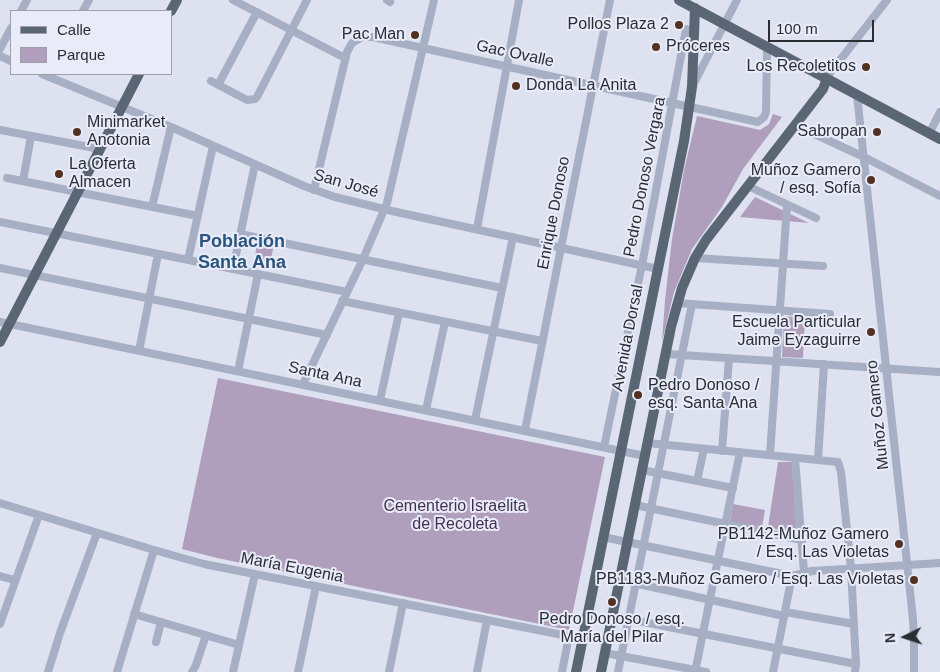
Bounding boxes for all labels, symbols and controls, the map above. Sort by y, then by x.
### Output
legend [10,10,172,75]
scale bar [770,10,876,42]
place label: Pollos Plaza 2 [568,15,669,35]
marker: Pollos Plaza 2 [673,19,685,31]
text: 100 m [776,20,818,37]
text: Calle [57,21,91,38]
place label: Pac Man [342,25,405,45]
marker: Pac Man [409,29,421,41]
street label: Gac Ovalle [474,36,556,72]
place label: Próceres [666,37,730,57]
marker: Próceres [650,41,662,53]
text: Parque [57,46,105,63]
place label: Los Recoletitos [747,57,856,77]
marker: Los Recoletitos [860,61,872,73]
place label: Donda La Anita [526,76,636,96]
marker: Donda La Anita [510,80,522,92]
street label: Pedro Donoso Vergara [620,95,670,259]
place label: Minimarket Anotonia [87,113,165,151]
place label: Sabropan [798,122,867,142]
marker: Minimarket Anotonia [71,126,83,138]
marker: Sabropan [871,126,883,138]
place label: La Oferta Almacen [69,155,136,193]
street label: Enrique Donoso [534,155,574,271]
place label: Muñoz Gamero / esq. Sofía [751,161,861,199]
street label: San José [311,166,381,202]
marker: La Oferta Almacen [53,168,65,180]
marker: Muñoz Gamero / esq. Sofía [865,174,877,186]
district label: Población Santa Ana [198,231,286,274]
street label: Avenida Dorsal [608,283,648,393]
place label: Escuela Particular Jaime Eyzaguirre [732,313,861,351]
marker: Escuela Particular Jaime Eyzaguirre [865,326,877,338]
street label: Santa Ana [286,358,364,392]
street label: Muñoz Gamero [863,359,893,471]
place label: Pedro Donoso / esq. Santa Ana [648,376,759,414]
marker: Pedro Donoso / esq. Santa Ana [632,389,644,401]
park label: Cementerio Israelita de Recoleta [383,497,527,535]
place label: PB1142-Muñoz Gamero / Esq. Las Violetas [718,525,889,563]
marker: PB1142-Muñoz Gamero / Esq. Las Violetas [893,538,905,550]
street label: María Eugenia [239,549,345,587]
place label: PB1183-Muñoz Gamero / Esq. Las Violetas [596,570,904,590]
marker: PB1183-Muñoz Gamero / Esq. Las Violetas [908,574,920,586]
marker: Pedro Donoso / esq. María del Pilar [606,596,618,608]
place label: Pedro Donoso / esq. María del Pilar [539,610,685,648]
north arrow [880,612,930,662]
text: N [882,632,898,644]

